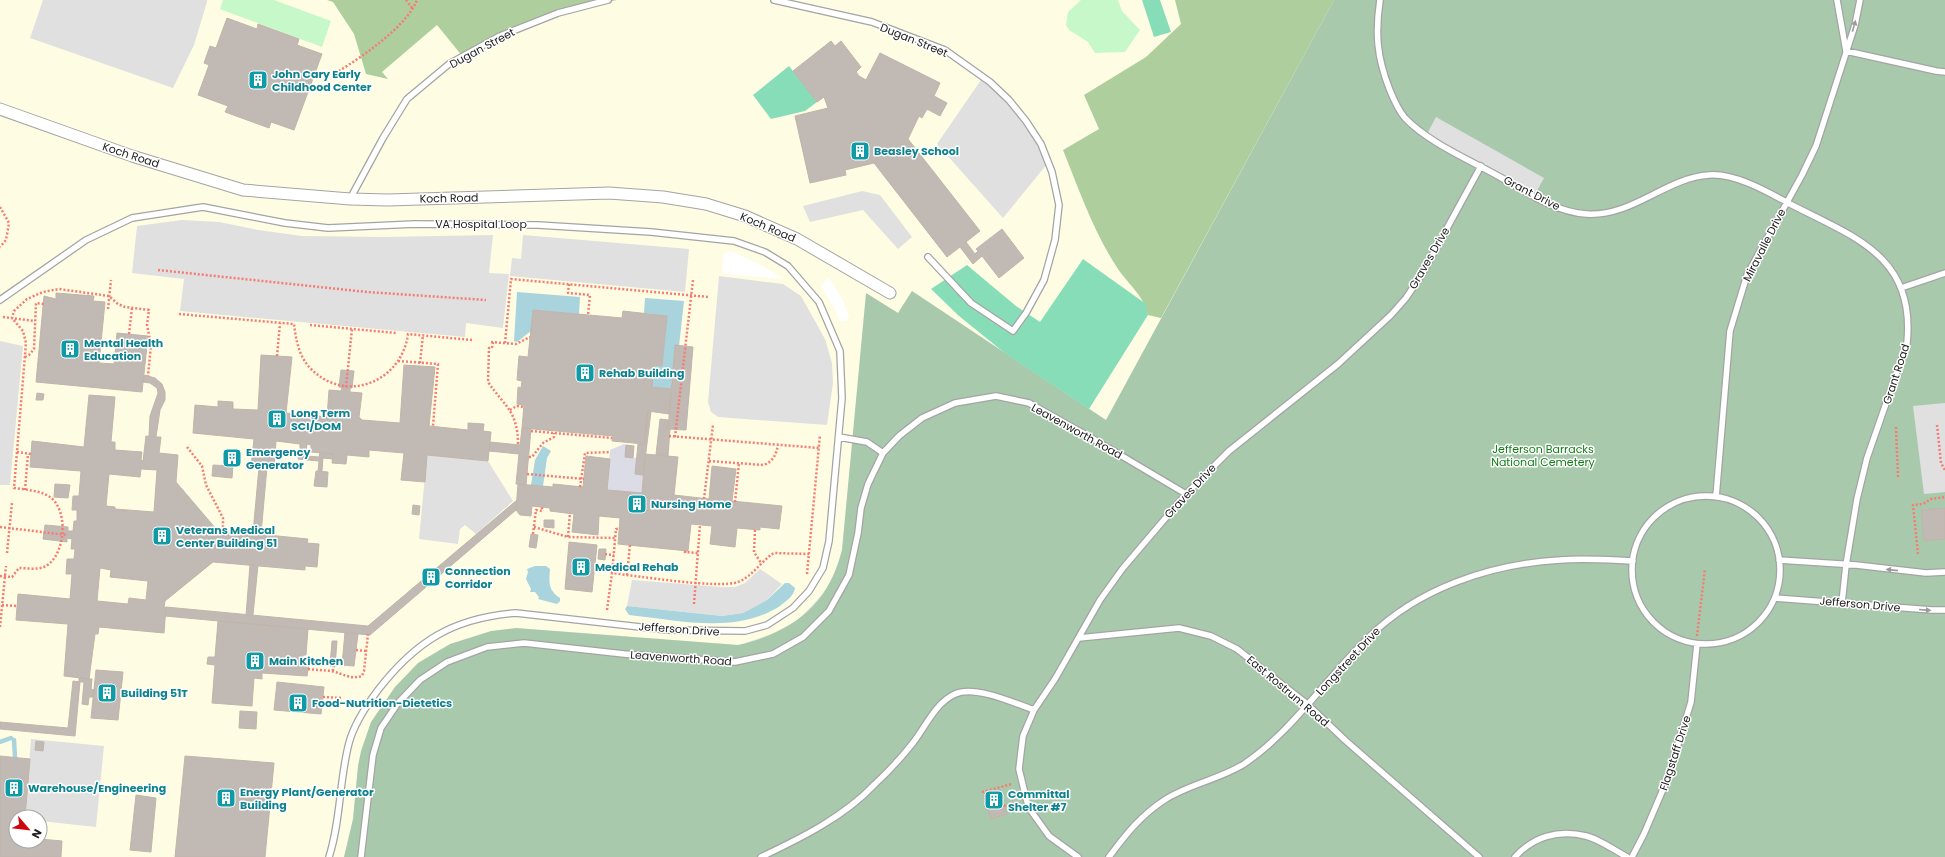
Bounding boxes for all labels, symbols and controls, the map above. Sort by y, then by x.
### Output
street label: Dugan Street [878,19,950,61]
one-way arrow [1851,20,1857,32]
street label: Dugan Street [447,24,517,72]
place label: John Cary Early Childhood Center [272,66,372,95]
building icon: John Cary Early Childhood Center [247,69,269,91]
street label: Koch Road [101,138,161,172]
building icon: Beasley School [849,140,871,162]
place label: Beasley School [874,143,959,159]
street label: Grant Drive [1501,172,1563,214]
street label: Koch Road [419,189,479,207]
street label: Miravalle Drive [1739,206,1789,284]
street label: Koch Road [738,208,798,246]
street label: VA Hospital Loop [435,216,527,232]
street label: Graves Drive [1405,224,1453,292]
place label: Mental Health Education [84,335,163,364]
building icon: Mental Health Education [59,338,81,360]
street label: Grant Road [1879,342,1913,406]
building icon: Rehab Building [574,362,596,384]
place label: Rehab Building [599,365,684,381]
street label: Leavenworth Road [1029,399,1125,463]
place label: Long Term SCI/DOM [291,405,350,434]
building icon: Long Term SCI/DOM [266,408,288,430]
park label: Jefferson Barracks National Cemetery [1491,441,1596,470]
place label: Emergency Generator [246,444,310,473]
building icon: Emergency Generator [221,447,243,469]
street label: Graves Drive [1161,460,1220,522]
building icon: Nursing Home [626,493,648,515]
place label: Nursing Home [651,496,732,512]
place label: Veterans Medical Center Building 51 [176,522,277,551]
building icon: Veterans Medical Center Building 51 [151,525,173,547]
building icon: Medical Rehab [570,556,592,578]
place label: Medical Rehab [595,559,679,575]
place label: Connection Corridor [445,563,511,592]
building icon: Connection Corridor [420,566,442,588]
one-way arrow [1886,567,1898,574]
street label: Jefferson Drive [1819,592,1901,616]
one-way arrow [1919,606,1931,613]
street label: Jefferson Drive [638,618,720,640]
street label: Longstreet Drive [1312,623,1384,699]
street label: Leavenworth Road [630,646,732,670]
building icon: Main Kitchen [244,650,266,672]
street label: East Rostrum Road [1243,652,1333,730]
place label: Main Kitchen [269,653,343,669]
building icon: Building 51T [96,682,118,704]
place label: Building 51T [121,685,188,701]
building icon: Food-Nutrition-Dietetics [287,692,309,714]
place label: Food-Nutrition-Dietetics [312,695,452,711]
street label: Flagstaff Drive [1655,713,1695,793]
building icon: Warehouse/Engineering [3,777,25,799]
place label: Warehouse/Engineering [28,780,166,796]
place label: Energy Plant/Generator Building [240,784,374,813]
place label: Committal Shelter #7 [1008,786,1070,815]
building icon: Energy Plant/Generator Building [215,787,237,809]
building icon: Committal Shelter #7 [983,789,1005,811]
north arrow [8,809,48,849]
text: N [28,826,46,841]

